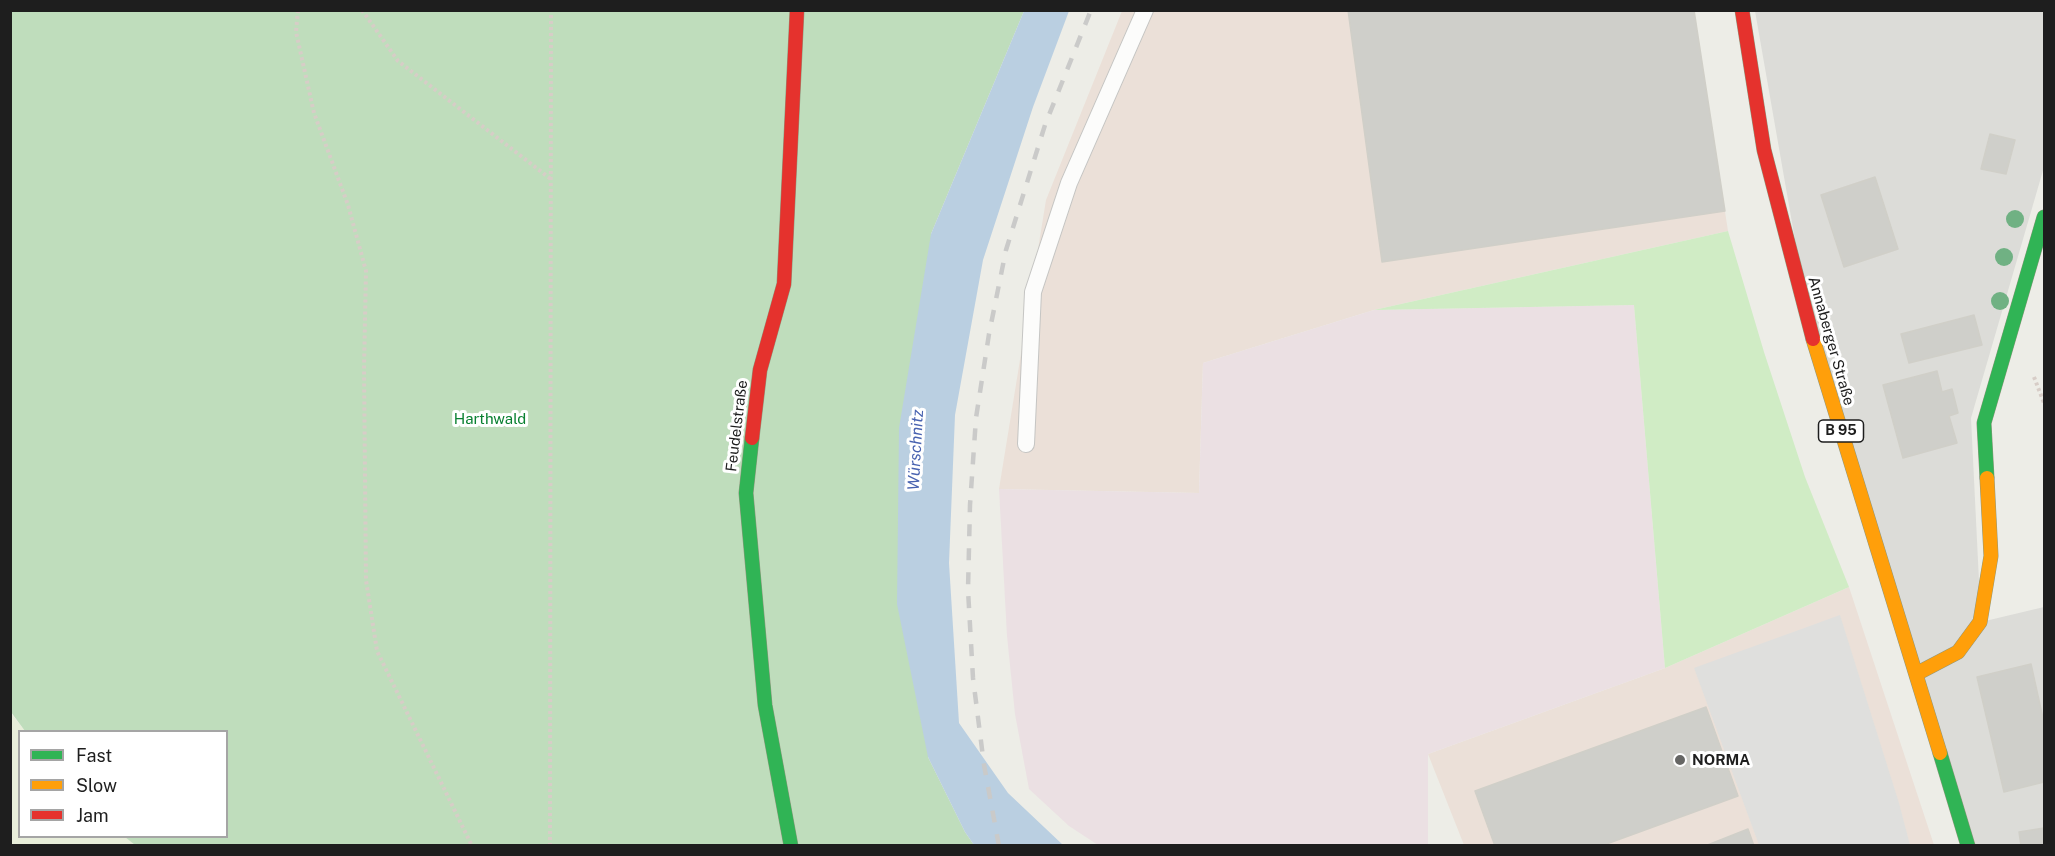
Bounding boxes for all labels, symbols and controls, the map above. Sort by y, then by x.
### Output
street label: Annaberger Straße [1804,274,1858,408]
street label: Feudelstraße [722,379,752,473]
water label: Würschnitz [904,409,928,491]
park label: Harthwald [454,410,526,428]
road number: B 95 [1818,420,1864,442]
legend [18,730,228,838]
text: Fast [76,745,112,766]
place label: NORMA [1692,751,1750,769]
marker: NORMA [1673,753,1687,767]
text: Slow [76,775,117,796]
text: Jam [76,805,109,826]

